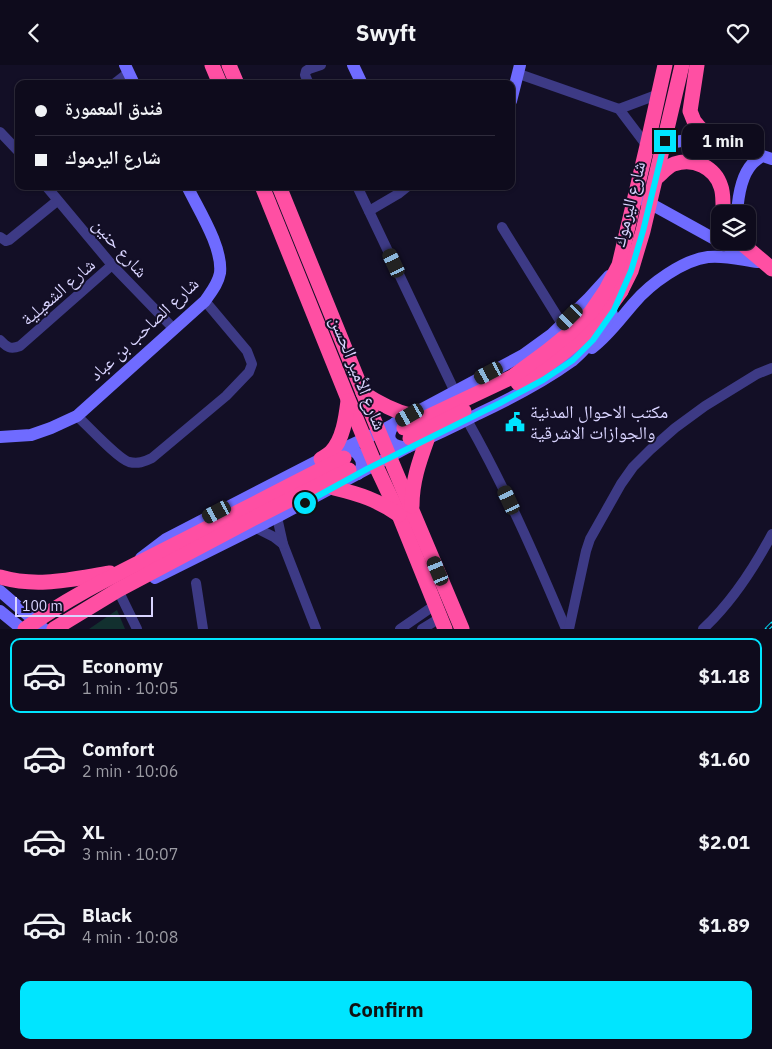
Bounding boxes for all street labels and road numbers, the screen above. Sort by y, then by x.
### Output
street label: شارع اليرموك [607,159,650,249]
street label: شارع حنين [88,213,153,282]
street label: شارع الشعيلية [16,253,100,330]
street label: شارع الصاحب بن عباد [84,272,203,385]
street label: شارع الأمير الحسن [325,312,392,433]

